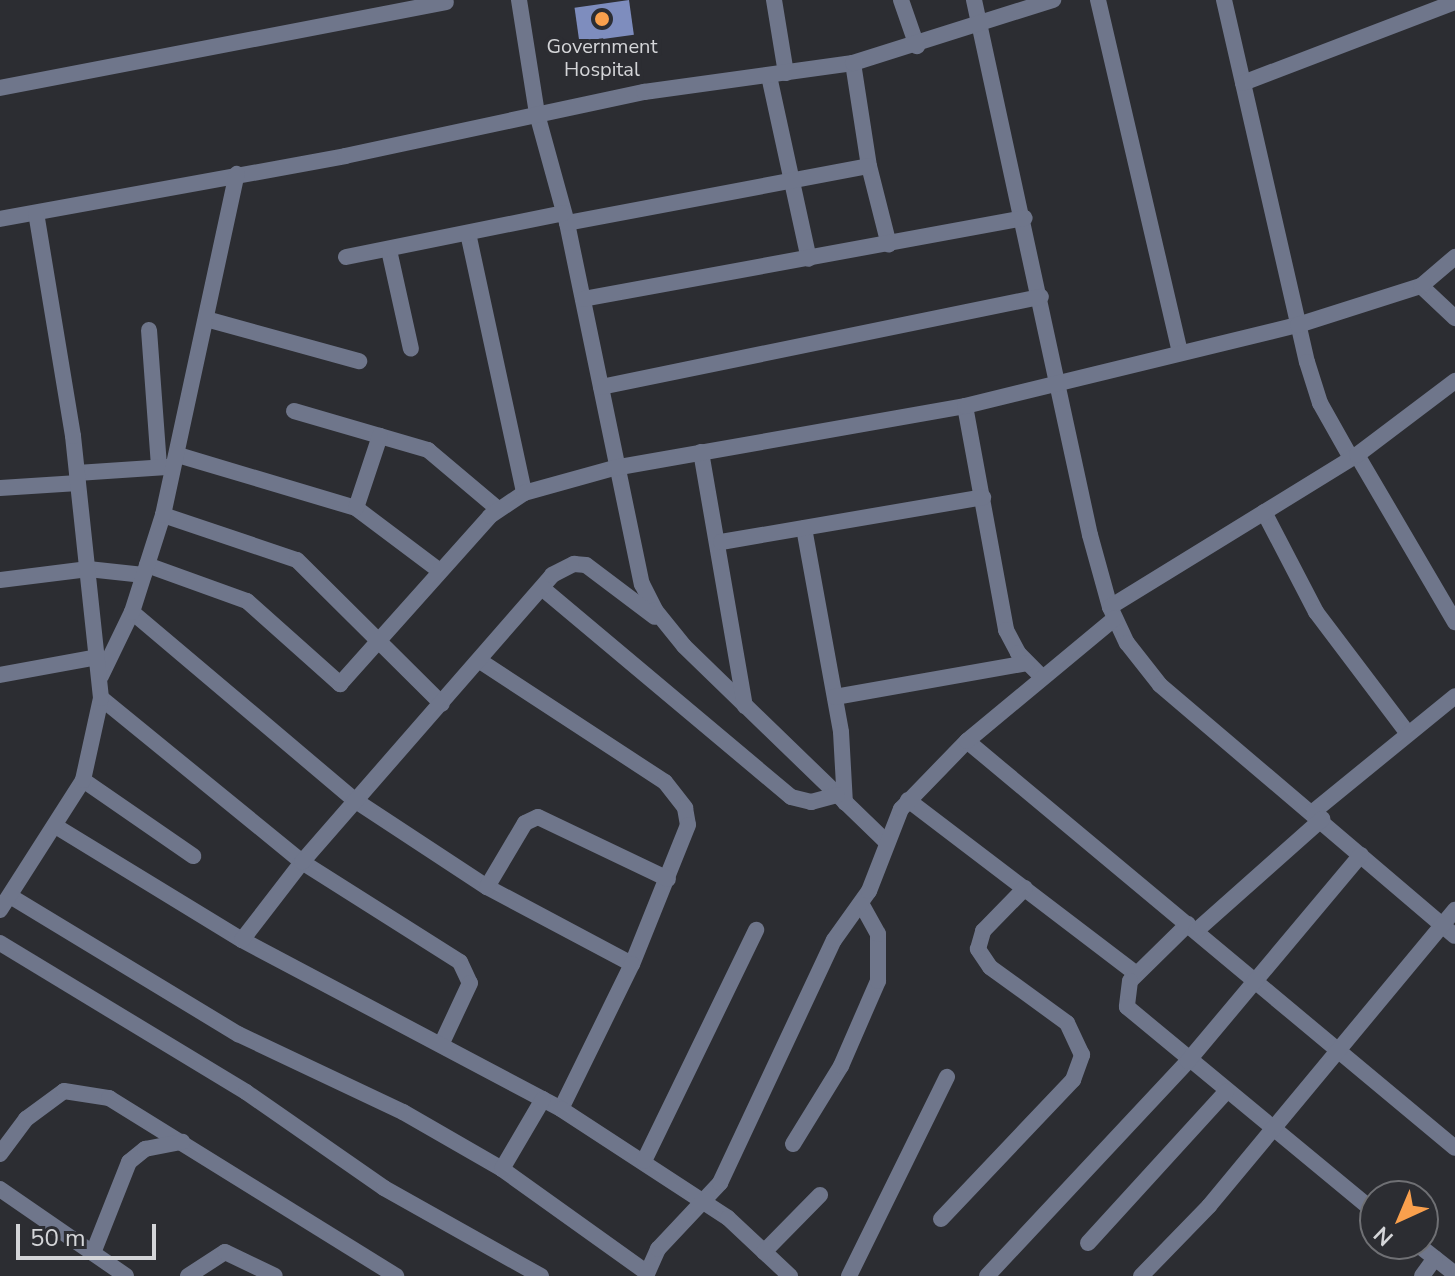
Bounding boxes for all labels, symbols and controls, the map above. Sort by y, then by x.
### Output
marker: Government Hospital [591,8,613,30]
place label: Government Hospital [547,34,657,81]
north arrow [1359,1180,1439,1260]
scale bar [20,1208,160,1258]
text: N [1367,1219,1400,1252]
text: 50 m [30,1222,86,1254]

